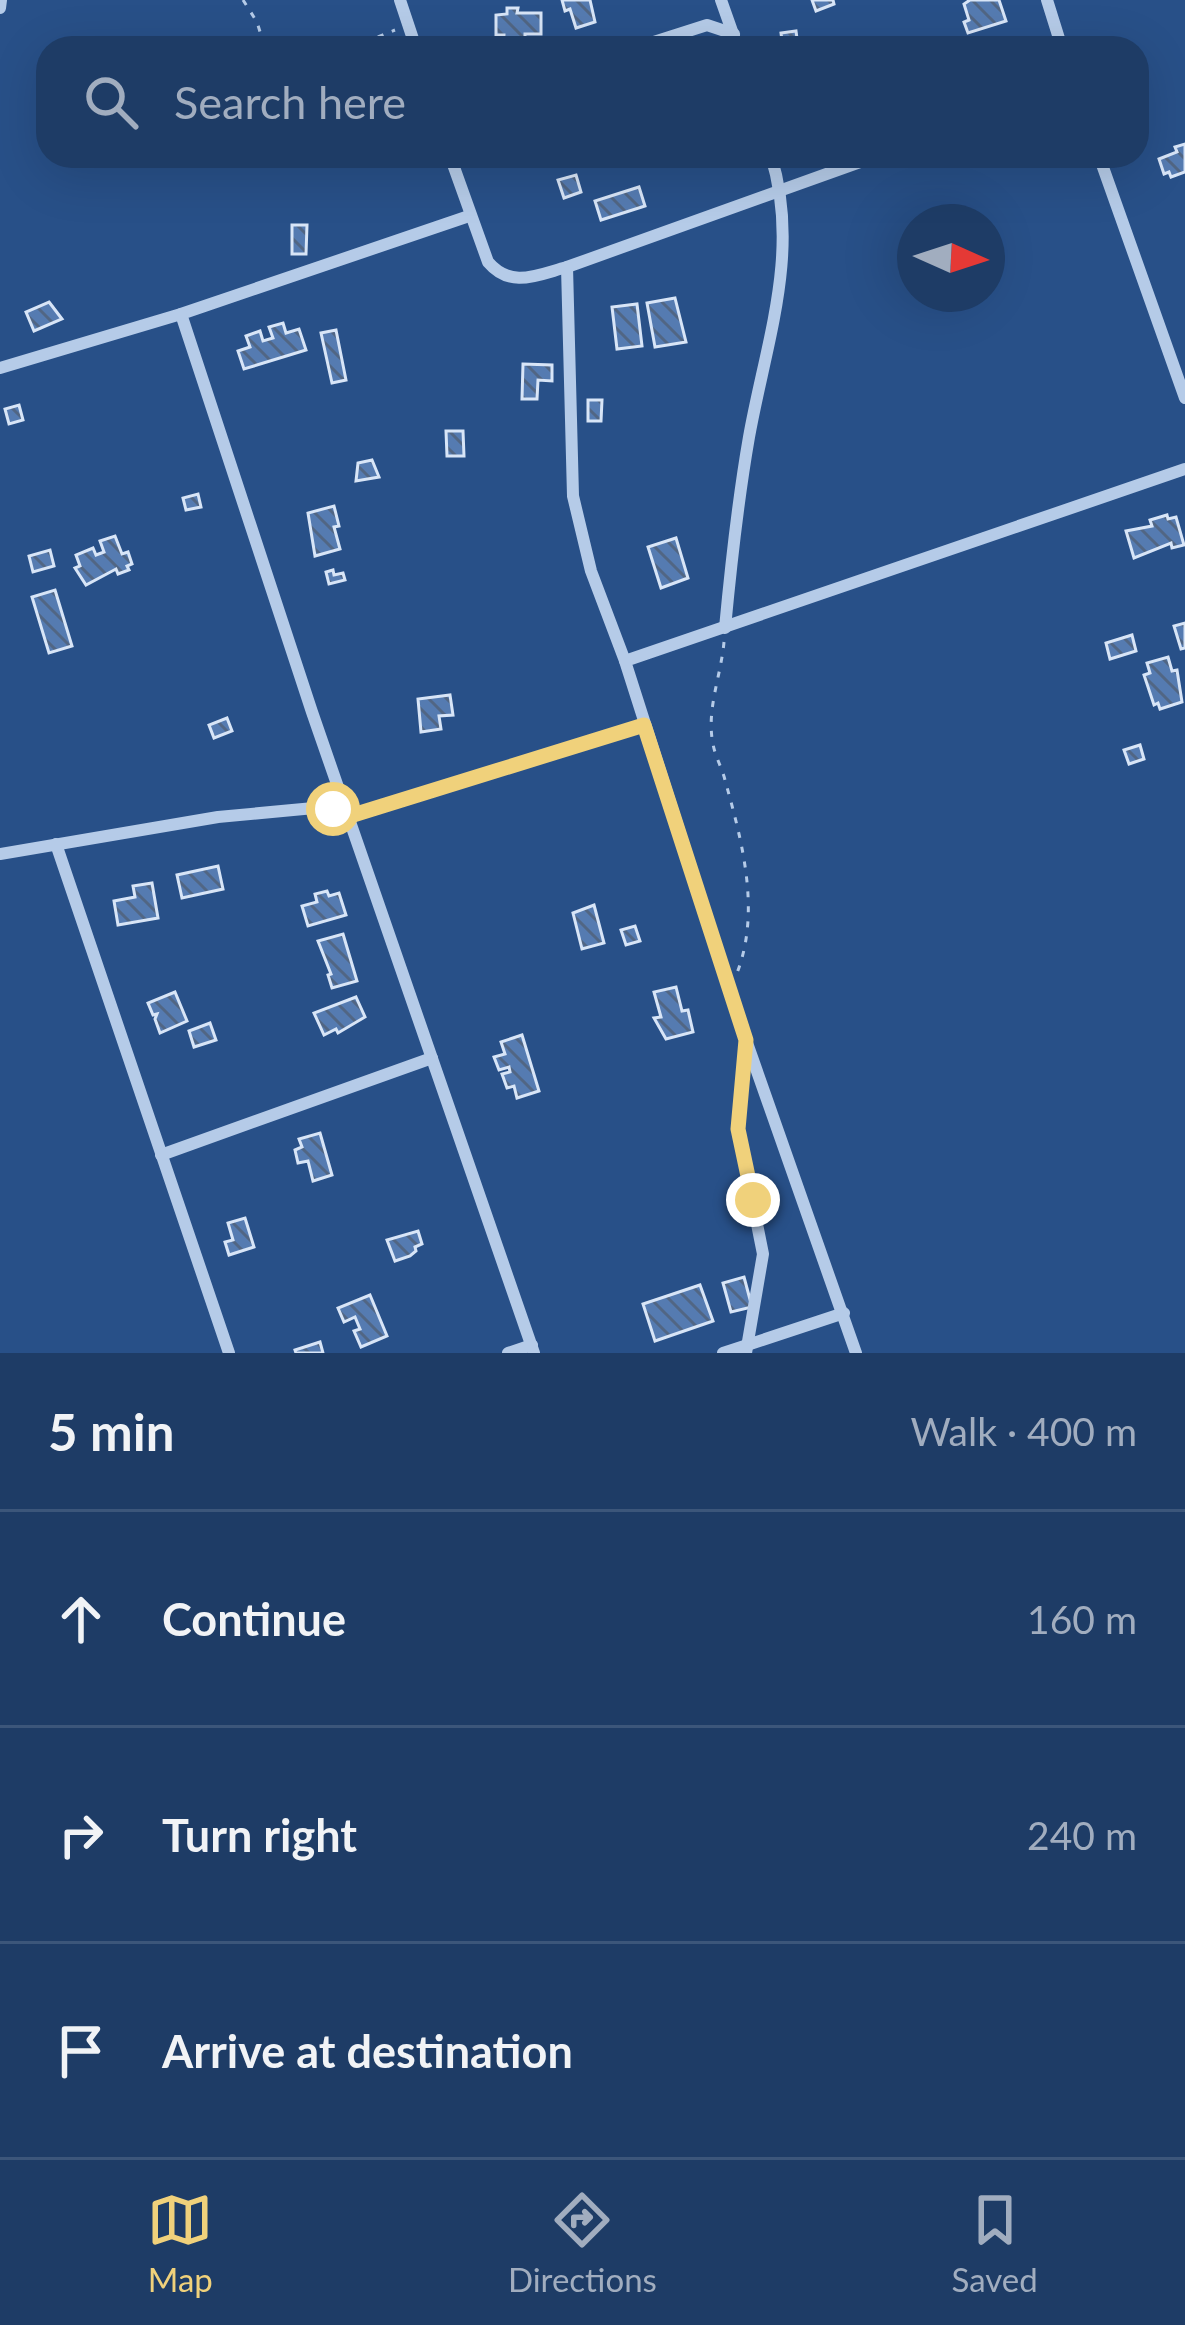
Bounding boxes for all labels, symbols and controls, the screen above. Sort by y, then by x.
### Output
search box [36,36,1149,168]
icon: search [78,69,144,135]
text: Search here [174,75,406,129]
north arrow [897,204,1005,312]
route start [306,782,360,836]
route end [726,1173,780,1227]
text: 5 min [48,1401,174,1462]
text: Walk · 400 m [910,1408,1137,1454]
icon: ahead [48,1586,114,1652]
text: Continue [162,1592,346,1646]
text: 160 m [1027,1596,1137,1642]
icon: right [48,1802,114,1868]
text: Turn right [162,1808,357,1862]
text: 240 m [1027,1812,1137,1858]
icon: arrive [48,2018,114,2084]
text: Arrive at destination [162,2024,573,2078]
tab: Map [147,2187,213,2299]
tab: Directions [508,2187,657,2299]
tab: Saved [951,2187,1038,2299]

